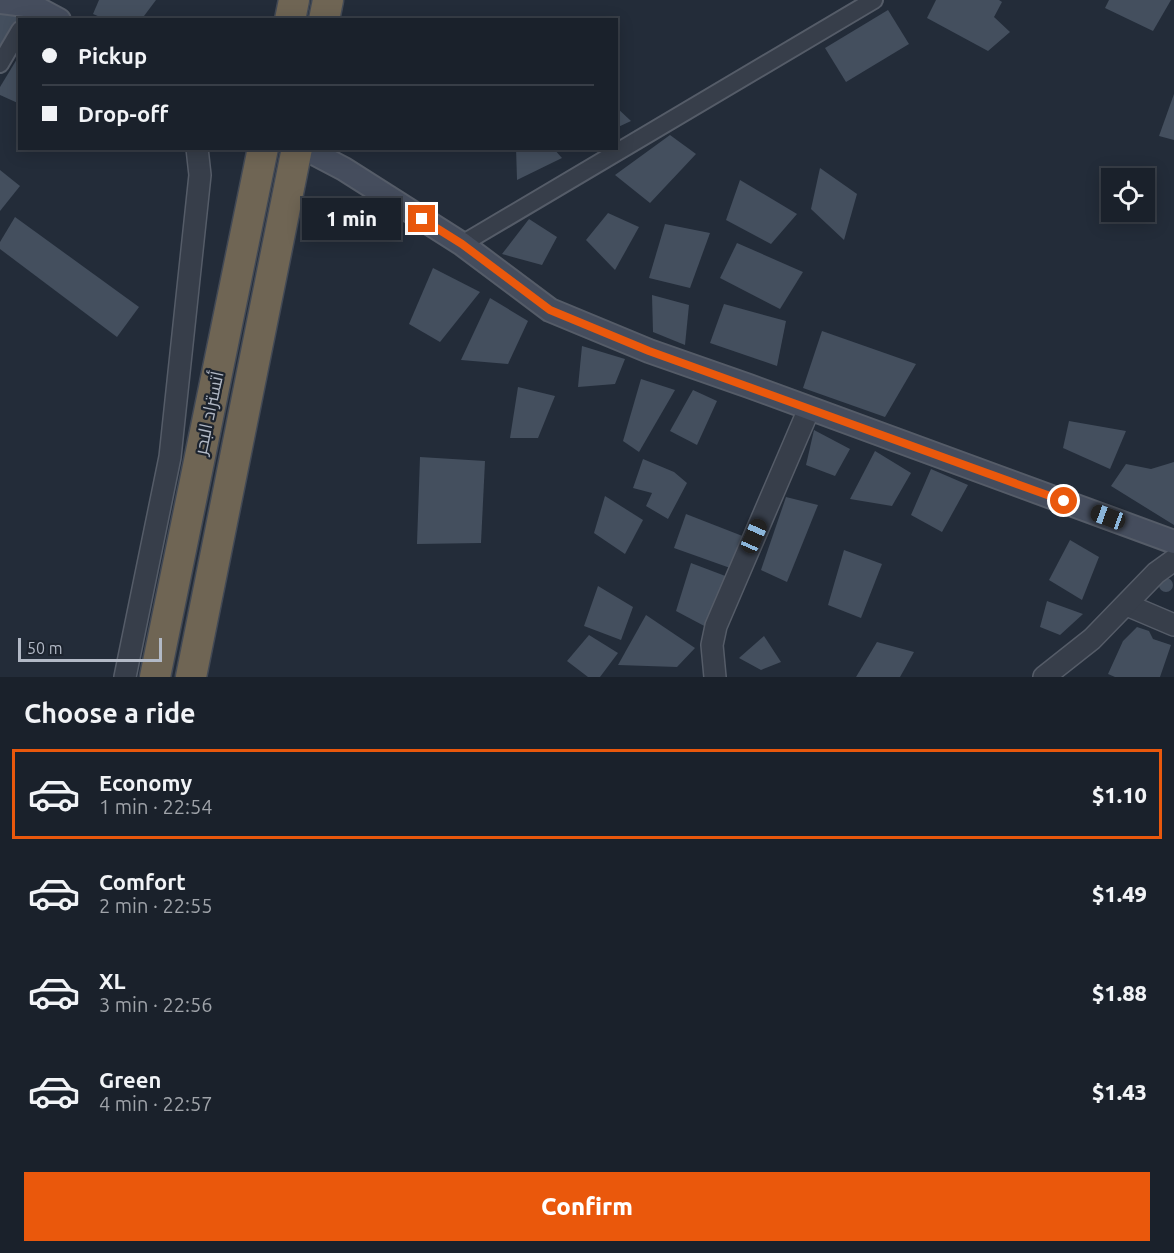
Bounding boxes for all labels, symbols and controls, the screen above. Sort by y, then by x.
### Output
text: Pickup [78,43,147,68]
text: Drop-off [78,101,168,126]
map controls [1101,168,1155,222]
button: locate [1101,168,1155,222]
callout: 1 min [302,198,401,240]
route end [408,205,435,232]
text: 1 min [326,207,377,230]
street label: أتستراد البحر [189,369,229,458]
route start [1050,487,1077,514]
car [1088,502,1128,532]
car [738,516,770,556]
scale bar [18,635,162,662]
text: 50 m [27,639,63,657]
text: Choose a ride [24,698,196,728]
icon: car [27,767,81,821]
text: Economy [99,770,192,795]
text: $1.10 [1092,782,1147,807]
text: 1 min · 22:54 [99,795,213,818]
icon: car [27,866,81,920]
text: Comfort [99,869,186,894]
text: $1.49 [1092,881,1147,906]
text: 2 min · 22:55 [99,894,213,917]
icon: car [27,965,81,1019]
text: XL [99,968,126,993]
text: $1.88 [1092,980,1147,1005]
text: 3 min · 22:56 [99,993,213,1016]
icon: car [27,1064,81,1118]
text: Green [99,1067,161,1092]
text: $1.43 [1092,1079,1147,1104]
text: 4 min · 22:57 [99,1092,213,1115]
button: Confirm [24,1172,1150,1241]

